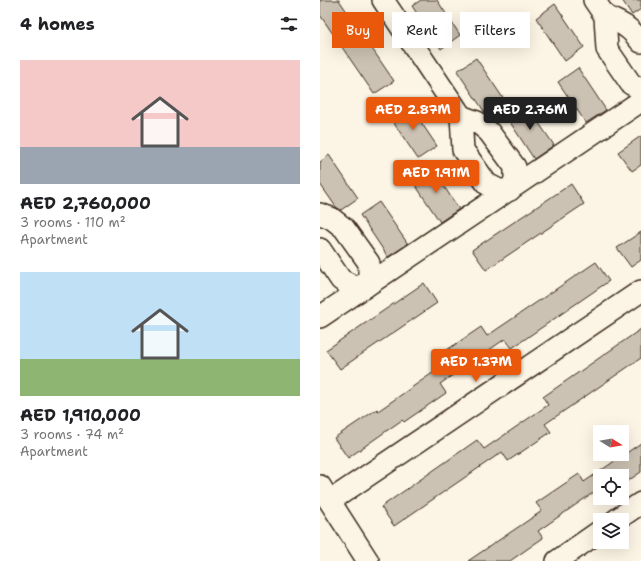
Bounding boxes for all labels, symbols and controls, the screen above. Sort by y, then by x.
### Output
chip: Buy [332,12,384,48]
chip: Rent [392,12,452,48]
chip: Filters [460,12,530,48]
text: 4 homes [20,13,95,35]
icon: filters [278,13,300,35]
icon: home [124,86,196,158]
pin: AED 2.87M [367,97,459,131]
pin: AED 2.76M [484,97,576,131]
text: AED 2.87M [375,101,451,118]
text: AED 2.76M [493,101,567,118]
pin: AED 1.91M [390,160,482,194]
text: AED 1.91M [402,164,470,181]
text: AED 2,760,000 [20,192,151,214]
text: 3 rooms · 110 m² [20,214,126,231]
text: Apartment [20,231,88,248]
icon: home [124,298,196,370]
pin: AED 1.37M [430,349,522,383]
text: AED 1.37M [440,353,512,370]
text: AED 1,910,000 [20,404,141,426]
north arrow [593,425,629,461]
map controls [593,425,629,549]
text: 3 rooms · 74 m² [20,426,124,443]
text: Apartment [20,443,88,460]
button: locate [593,469,629,505]
button: layers [593,513,629,549]

